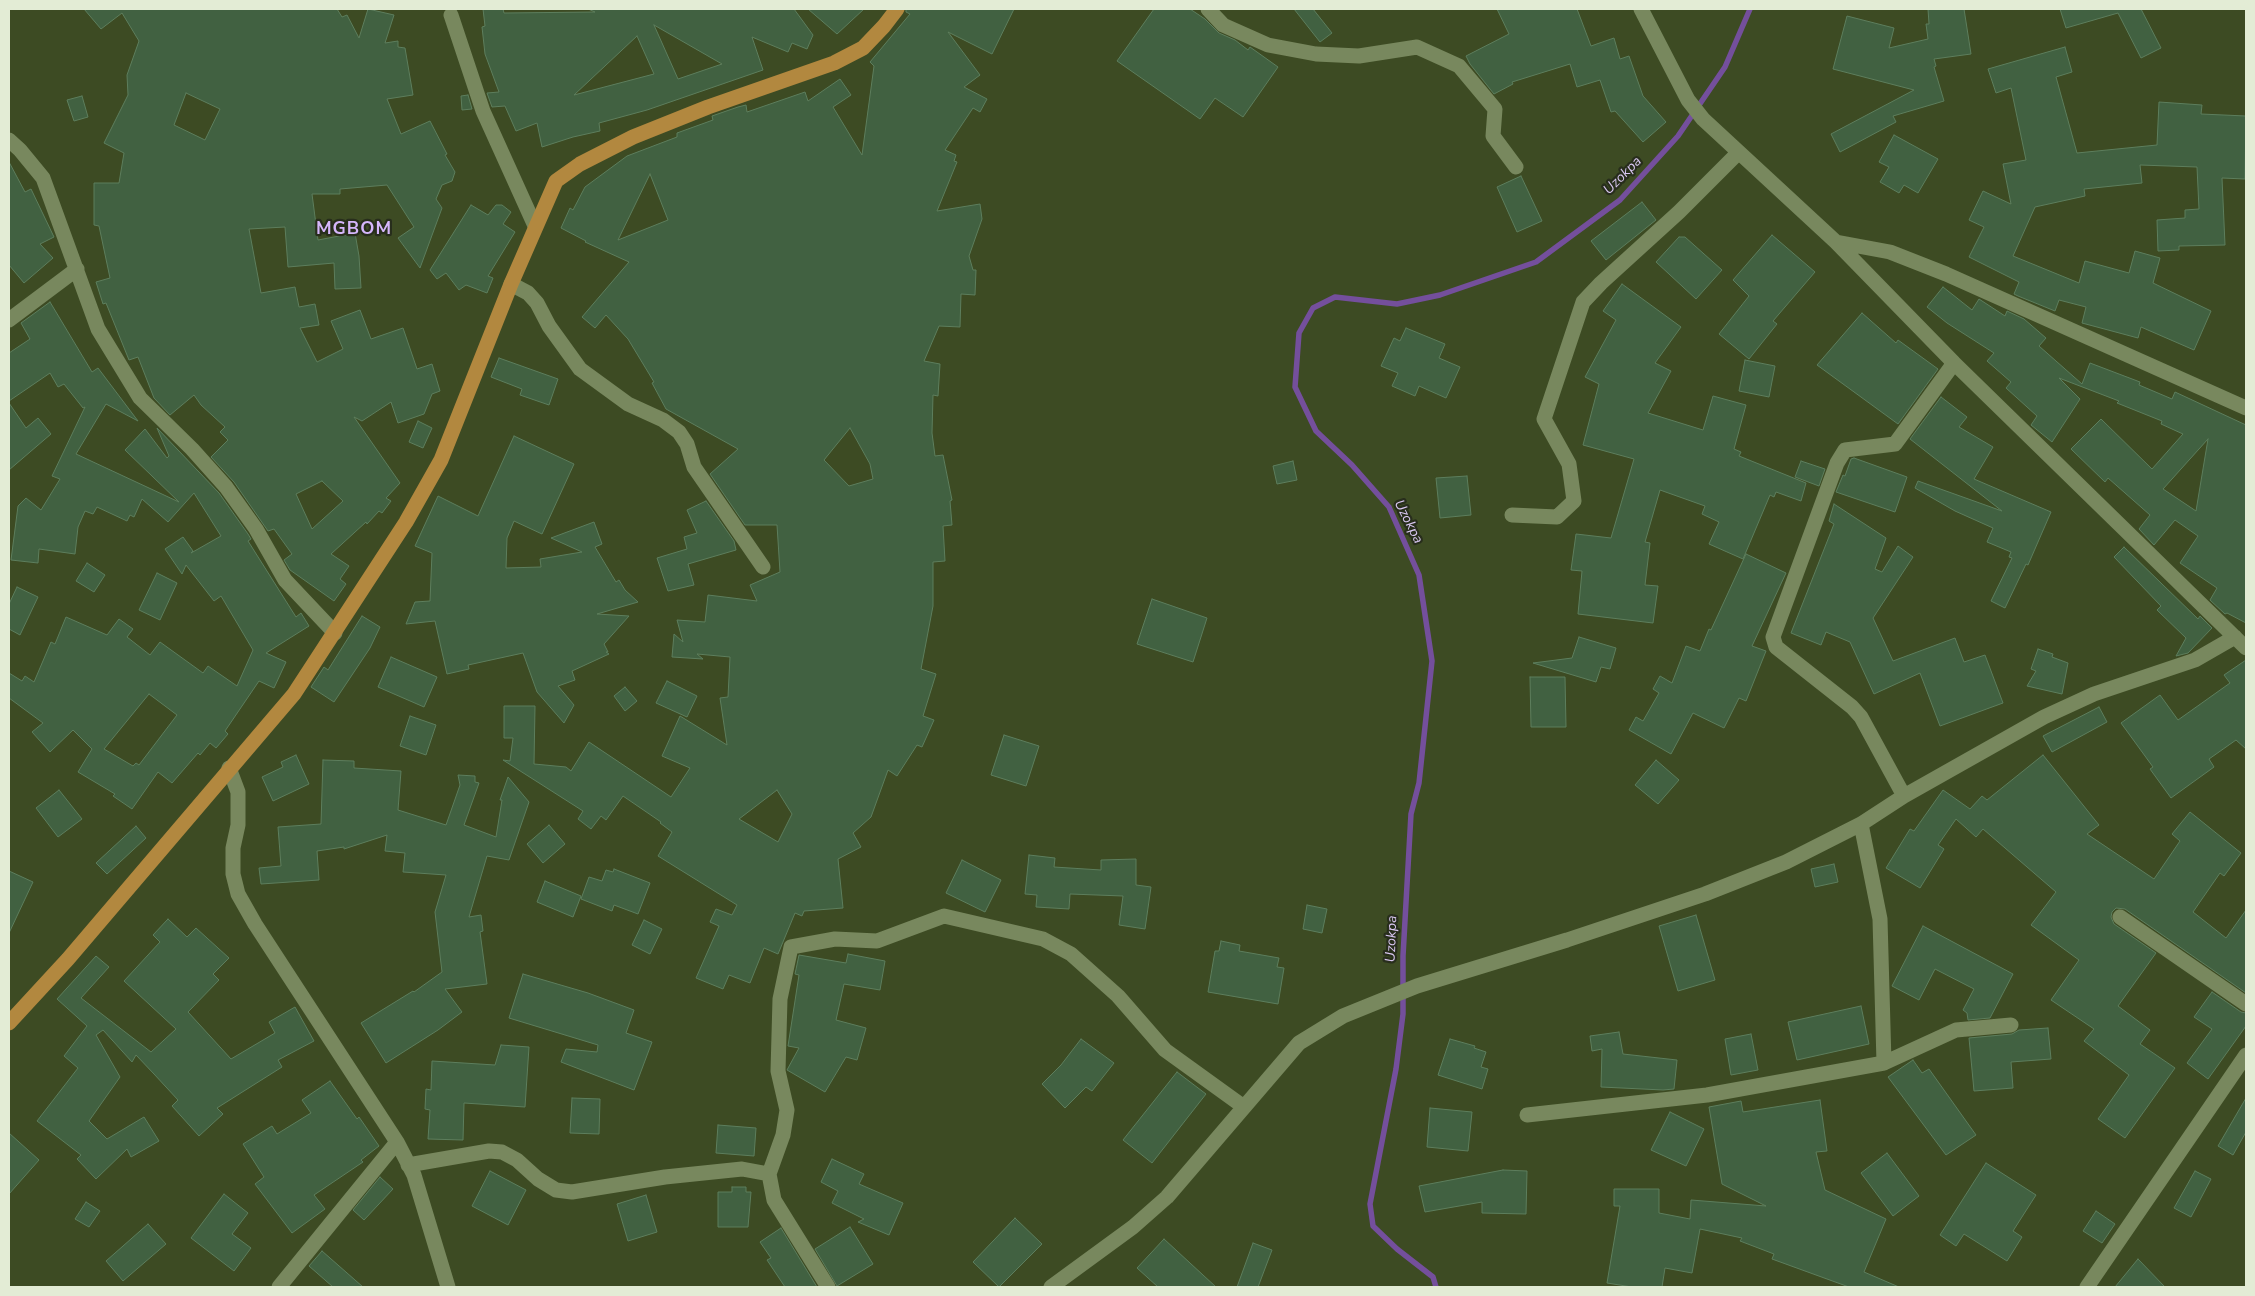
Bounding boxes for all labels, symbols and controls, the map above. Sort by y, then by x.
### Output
water label: Uzokpa [1600,153,1646,199]
district label: MGBOM [315,219,393,241]
water label: Uzokpa [1390,497,1426,547]
water label: Uzokpa [1383,915,1401,963]

